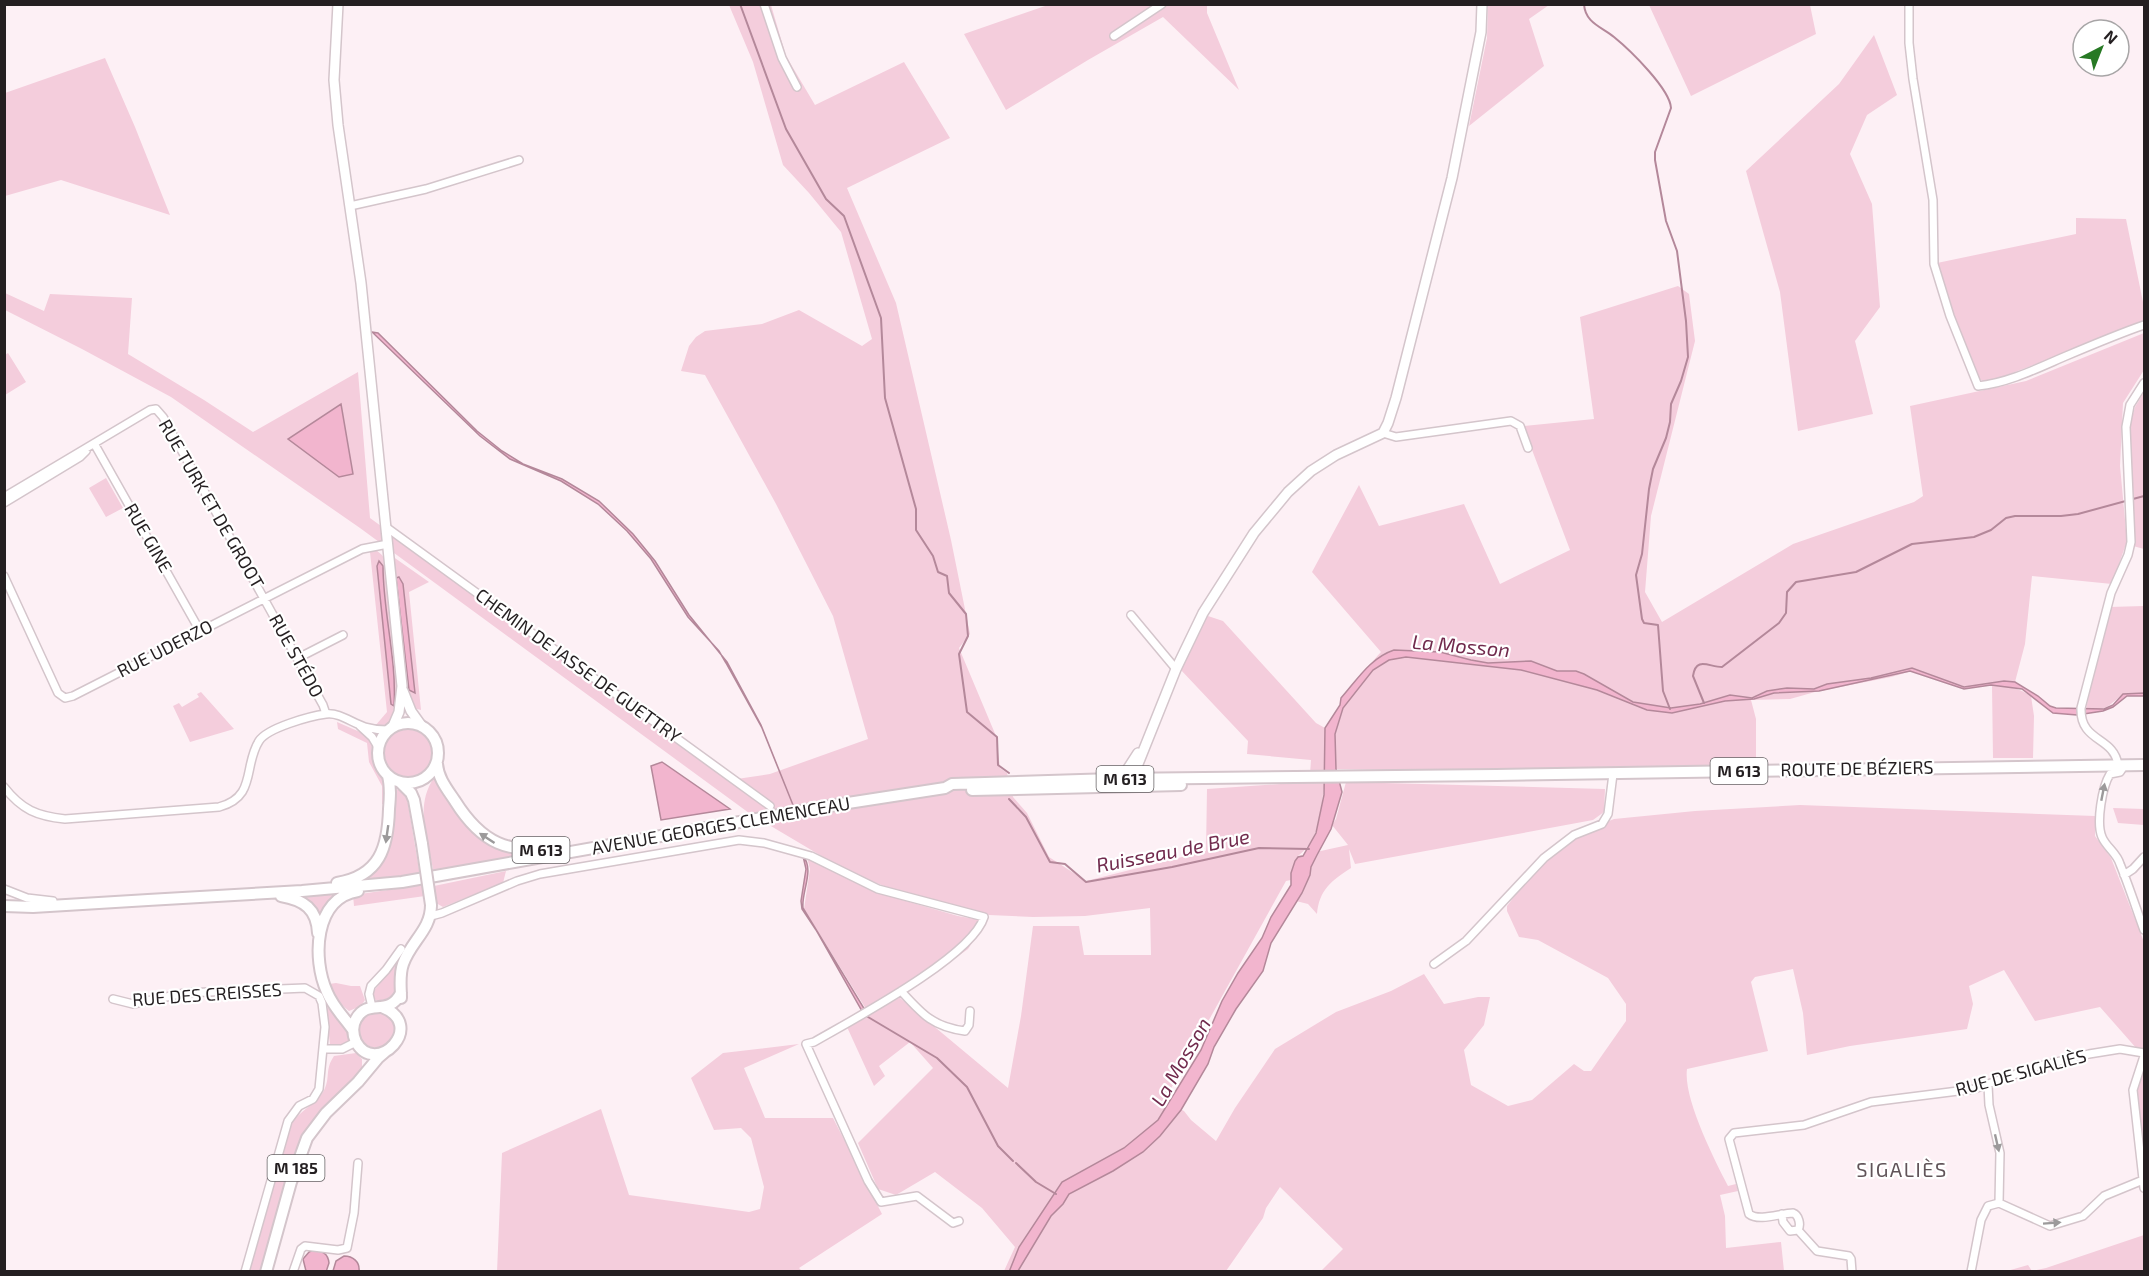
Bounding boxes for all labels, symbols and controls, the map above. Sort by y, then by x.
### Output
north arrow [2071,18,2131,78]
text: N [2101,26,2122,47]
street label: RUE TURK ET DE GROOT [154,415,270,592]
street label: RUE GINE [120,499,177,576]
street label: CHEMIN DE JASSE DE GUETTRY [472,583,686,748]
street label: RUE STÉDO [265,610,329,701]
street label: RUE UDERZO [113,615,216,682]
water label: La Mosson [1411,629,1511,661]
street label: ROUTE DE BÉZIERS [1780,756,1934,780]
road number: M 613 [1710,758,1768,784]
road number: M 613 [1096,766,1154,792]
one-way arrow [2099,783,2108,802]
street label: AVENUE GEORGES CLEMENCEAU [590,791,852,859]
water label: Ruisseau de Brue [1094,823,1252,877]
one-way arrow [383,824,392,843]
one-way arrow [479,832,496,843]
road number: M 613 [512,837,570,863]
street label: RUE DES CREISSES [131,978,282,1010]
water label: La Mosson [1145,1013,1215,1110]
street label: RUE DE SIGALIÈS [1953,1044,2089,1100]
one-way arrow [1993,1134,2003,1152]
road number: M 185 [268,1155,324,1181]
district label: SIGALIÈS [1856,1157,1948,1181]
one-way arrow [2043,1218,2062,1228]

